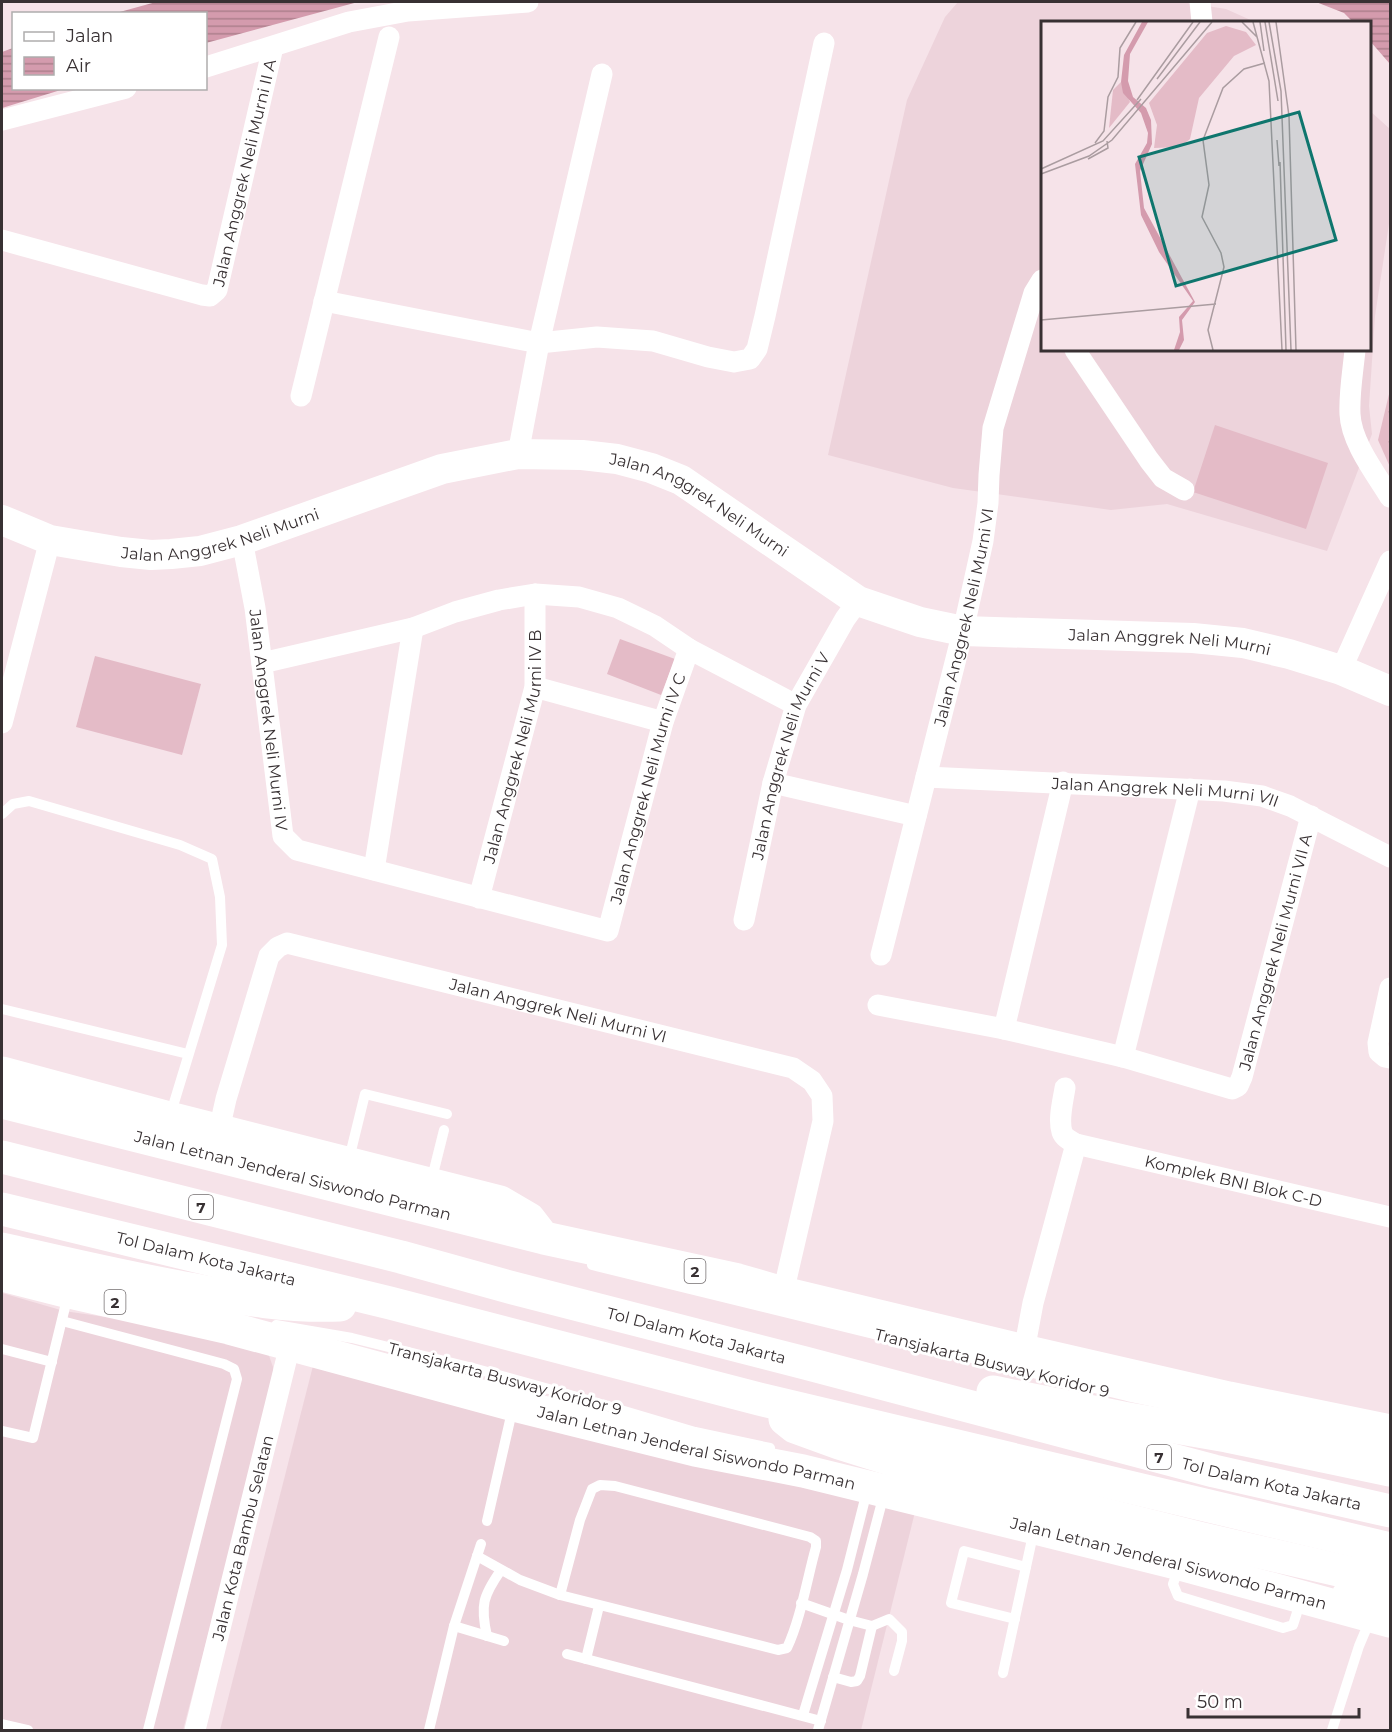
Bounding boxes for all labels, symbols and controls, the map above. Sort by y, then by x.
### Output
legend [12,12,207,90]
inset map [1041,21,1371,351]
text: Jalan [65,25,113,47]
text: Air [66,55,91,77]
street label: Jalan Anggrek Neli Murni II A [208,57,280,289]
street label: Jalan Anggrek Neli Murni [608,449,792,560]
street label: Jalan Anggrek Neli Murni [119,504,321,565]
street label: Jalan Anggrek Neli Murni VI [930,507,997,729]
street label: Jalan Anggrek Neli Murni IV [246,607,292,833]
street label: Jalan Anggrek Neli Murni [1067,625,1273,659]
street label: Jalan Anggrek Neli Murni IV B [479,630,545,866]
street label: Jalan Anggrek Neli Murni V [747,648,834,863]
street label: Jalan Anggrek Neli Murni IV C [606,671,689,907]
street label: Jalan Anggrek Neli Murni VII [1050,773,1282,811]
street label: Jalan Anggrek Neli Murni VII A [1234,831,1316,1073]
street label: Jalan Anggrek Neli Murni VI [447,974,669,1046]
street label: Jalan Letnan Jenderal Siswondo Parman [132,1126,453,1224]
street label: Komplek BNI Blok C-D [1143,1151,1324,1210]
road number: 7 [189,1195,213,1219]
street label: Tol Dalam Kota Jakarta [114,1228,298,1289]
road number: 2 [684,1259,706,1283]
road number: 2 [104,1290,126,1314]
street label: Tol Dalam Kota Jakarta [605,1303,788,1367]
street label: Transjakarta Busway Koridor 9 [873,1325,1111,1401]
street label: Transjakarta Busway Koridor 9 [386,1339,624,1419]
street label: Jalan Letnan Jenderal Siswondo Parman [535,1402,858,1493]
street label: Jalan Kota Bambu Selatan [208,1433,277,1644]
road number: 7 [1147,1445,1171,1469]
street label: Tol Dalam Kota Jakarta [1180,1453,1363,1514]
street label: Jalan Letnan Jenderal Siswondo Parman [1008,1513,1329,1613]
scale bar [1188,1681,1359,1719]
text: 50 m [1197,1691,1243,1713]

